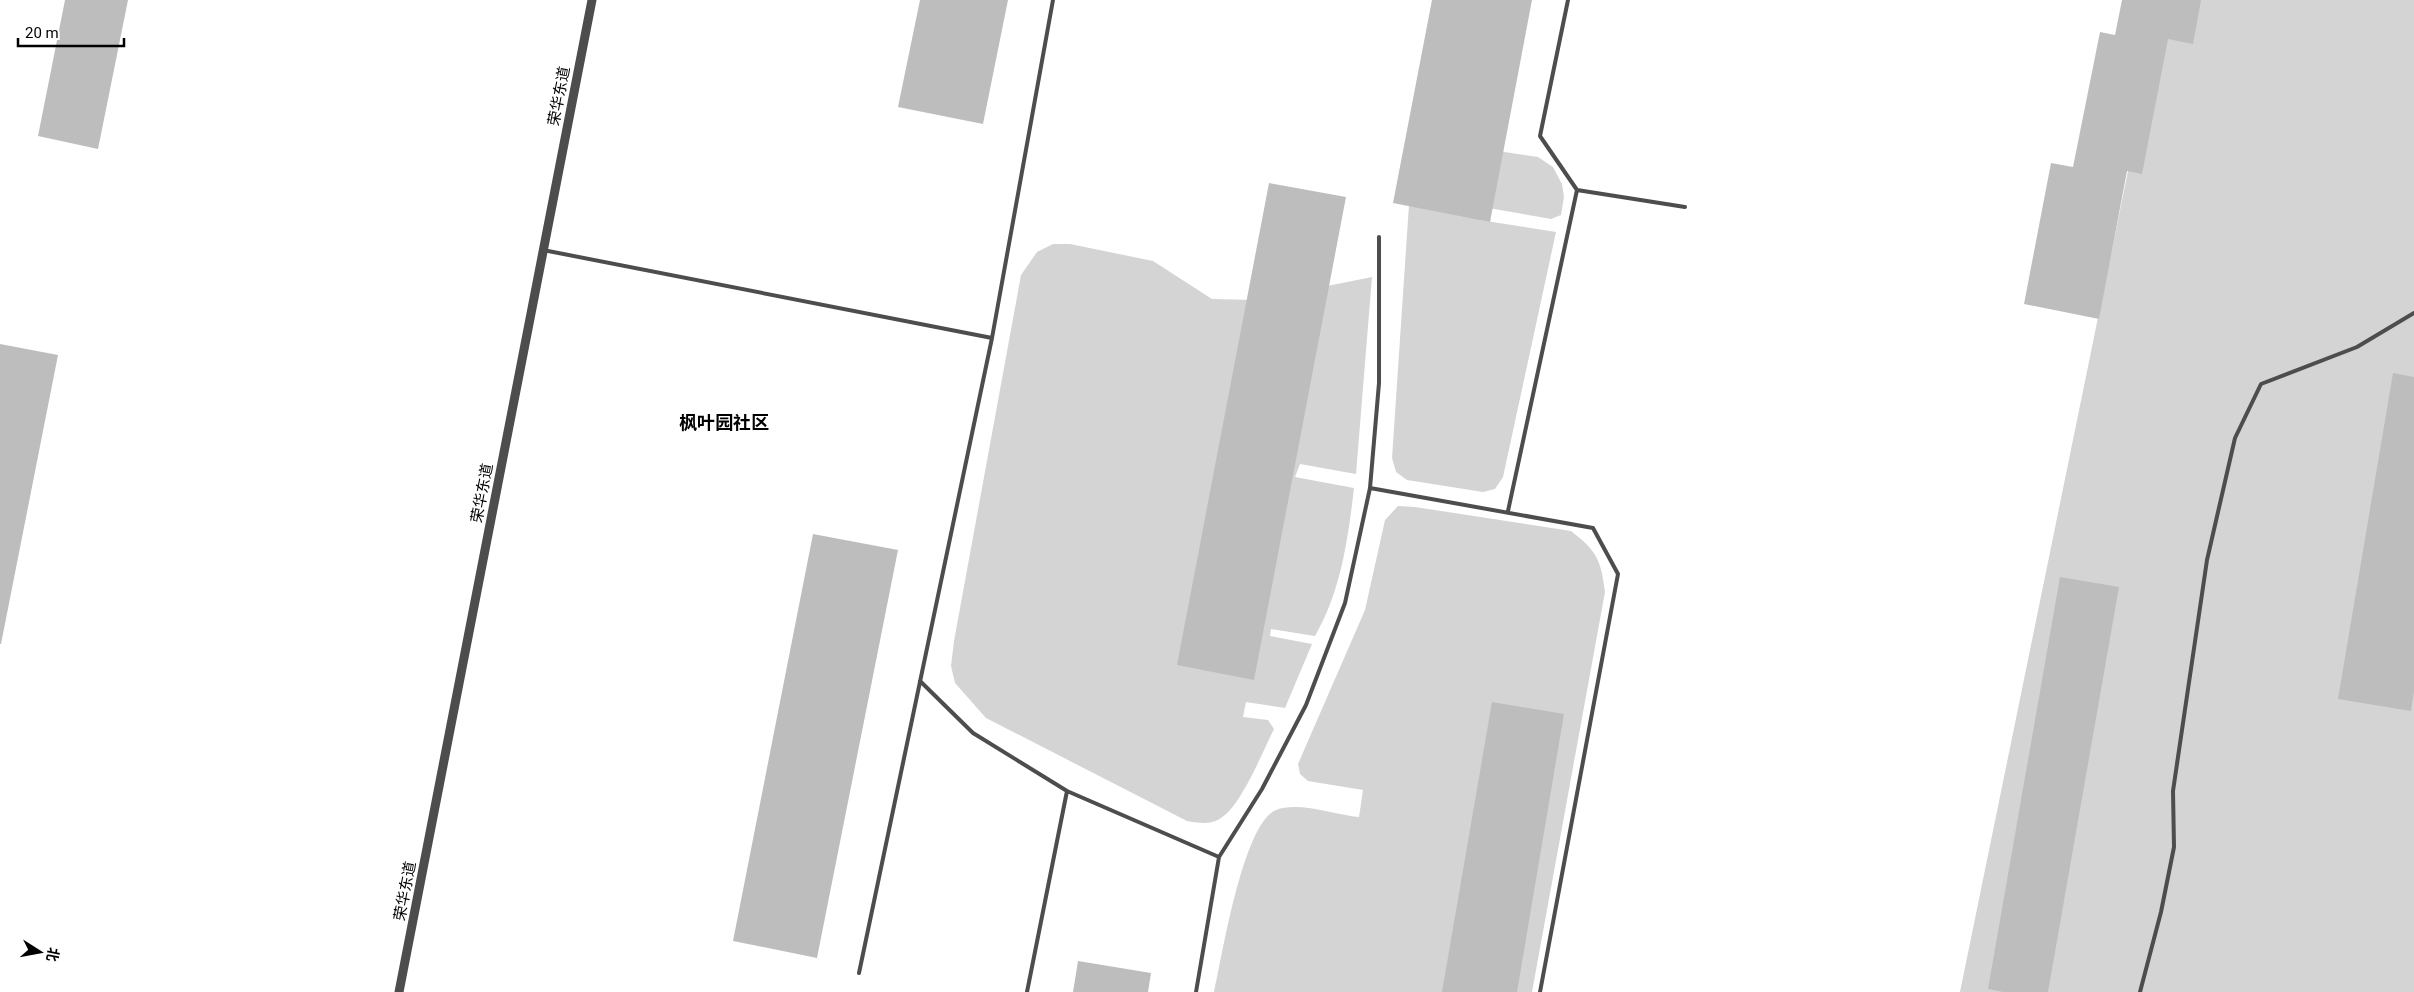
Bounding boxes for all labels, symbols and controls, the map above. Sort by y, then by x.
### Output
scale bar [18,15,124,47]
text: 20 m [25,24,59,42]
street label: 荣华东道 [544,65,574,127]
district label: 枫叶园社区 [679,412,769,433]
street label: 荣华东道 [467,462,497,524]
street label: 荣华东道 [390,860,420,922]
north arrow [15,927,65,977]
text: 北 [44,946,62,963]

